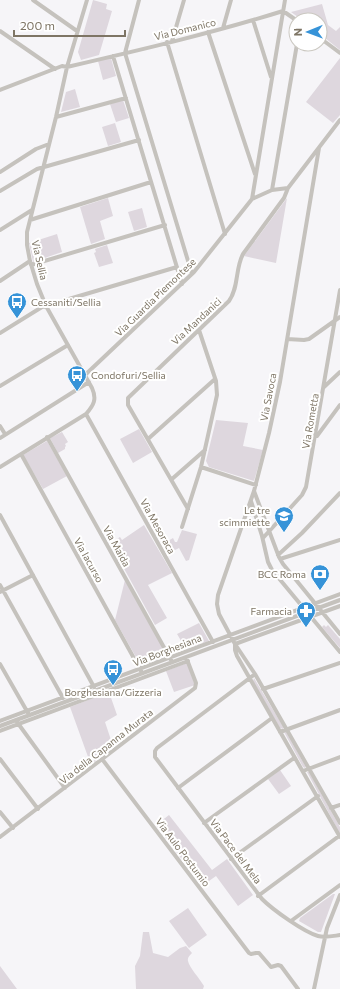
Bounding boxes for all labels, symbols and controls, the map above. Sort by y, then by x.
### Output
scale bar [14,12,125,38]
north arrow [288,12,328,52]
street label: Via Domanico [153,16,217,42]
text: 200 m [20,18,55,32]
text: N [291,28,304,36]
street label: Via Sellia [30,239,50,281]
street label: Via Guardia Piemontese [112,255,198,339]
bus stop icon: Cessaniti/Sellia [6,291,28,319]
street label: Via Mandanici [169,295,223,347]
place label: Cessaniti/Sellia [31,296,101,308]
bus stop icon: Condofuri/Sellia [66,364,88,392]
place label: Condofuri/Sellia [91,369,166,381]
street label: Via Savoca [257,372,279,422]
street label: Via Rometta [299,392,321,450]
street label: Via Mesoraca [138,496,178,556]
place label: Le tre scimmiette [219,504,270,528]
school or university icon: Le tre scimmiette [273,505,295,533]
street label: Via Maida [101,523,133,569]
street label: Via Iacurso [72,535,106,585]
bank icon: BCC Roma [309,563,331,591]
place label: BCC Roma [258,568,306,580]
pharmacy icon: Farmacia [295,600,317,628]
place label: Farmacia [251,605,292,617]
street label: Via Borghesiana [131,631,203,669]
bus stop icon: Borghesiana/Gizzeria [102,658,124,686]
place label: Borghesiana/Gizzeria [64,686,162,698]
street label: Via della Capanna Murata [57,706,155,786]
street label: Via Aulo Postumio [153,815,213,889]
street label: Via Pace del Mela [208,816,264,886]

